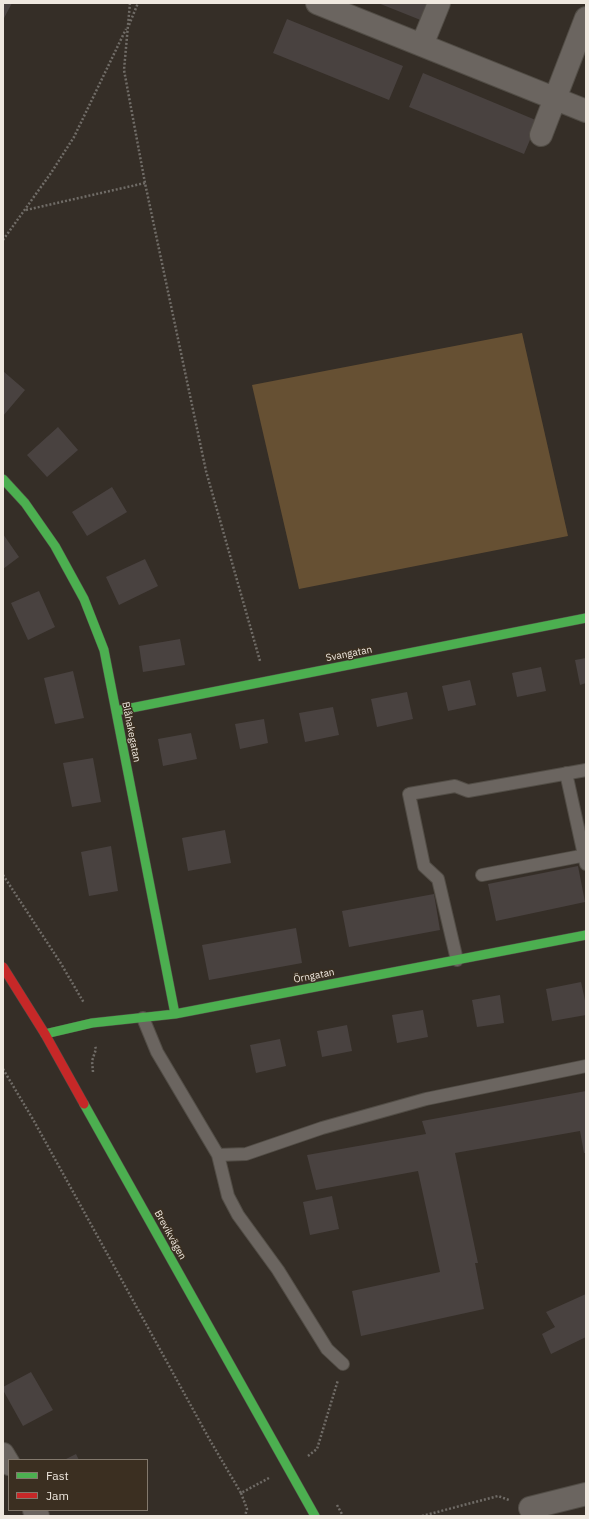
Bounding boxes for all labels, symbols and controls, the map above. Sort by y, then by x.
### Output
street label: Svangatan [325,644,373,664]
street label: Blåhakegatan [119,701,143,763]
street label: Örngatan [292,966,336,986]
street label: Brevikvägen [152,1208,188,1262]
legend [8,1459,148,1511]
text: Fast [46,1468,69,1483]
text: Jam [46,1488,69,1503]

